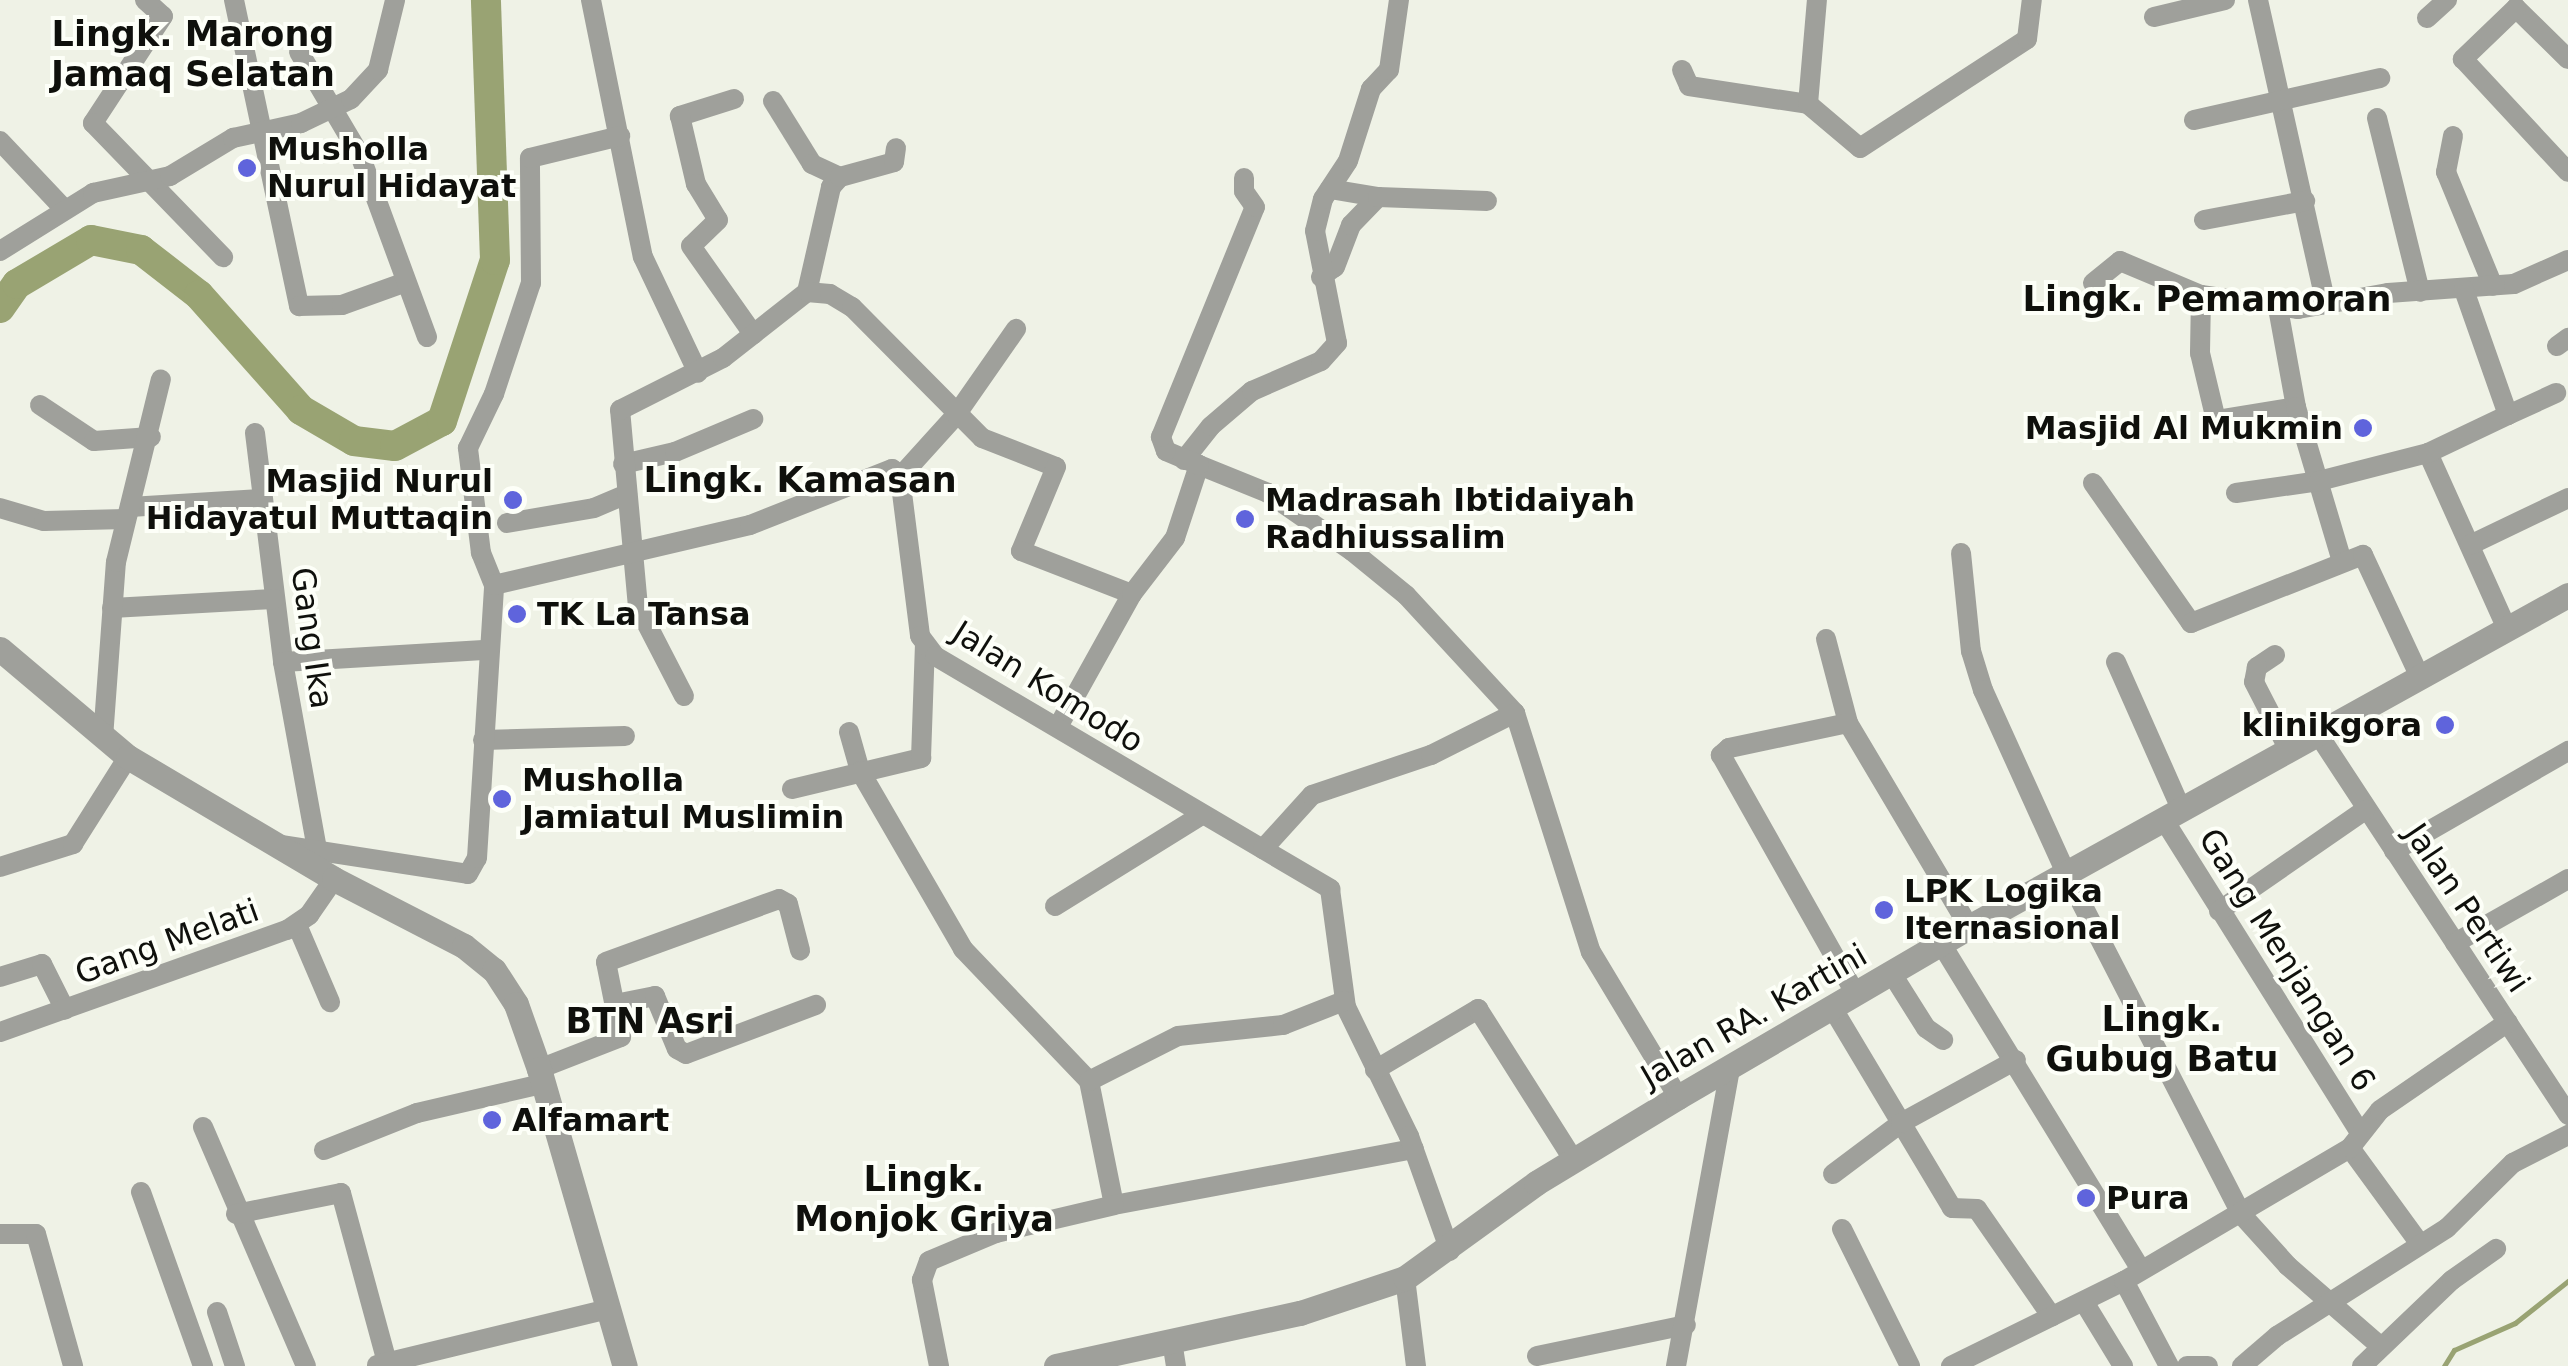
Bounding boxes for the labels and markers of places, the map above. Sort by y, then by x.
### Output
place label: Musholla Nurul Hidayat [267,131,516,206]
marker: Musholla Nurul Hidayat [236,157,258,179]
place label: Masjid Al Mukmin [2025,409,2343,447]
marker: Masjid Al Mukmin [2352,417,2374,439]
place label: Masjid Nurul Hidayatul Muttaqin [146,463,493,538]
place label: Madrasah Ibtidaiyah Radhiussalim [1265,482,1635,557]
marker: Masjid Nurul Hidayatul Muttaqin [502,489,524,511]
marker: Madrasah Ibtidaiyah Radhiussalim [1234,508,1256,530]
place label: TK La Tansa [537,595,751,633]
marker: TK La Tansa [506,603,528,625]
place label: klinikgora [2241,706,2422,744]
marker: klinikgora [2432,712,2458,738]
place label: Musholla Jamiatul Muslimin [522,762,844,837]
marker: Musholla Jamiatul Muslimin [491,788,513,810]
place label: LPK Logika Iternasional [1904,873,2120,948]
marker: LPK Logika Iternasional [1873,899,1895,921]
place label: Alfamart [512,1101,669,1139]
marker: Alfamart [481,1109,503,1131]
place label: Pura [2106,1179,2190,1217]
marker: Pura [2075,1187,2097,1209]

